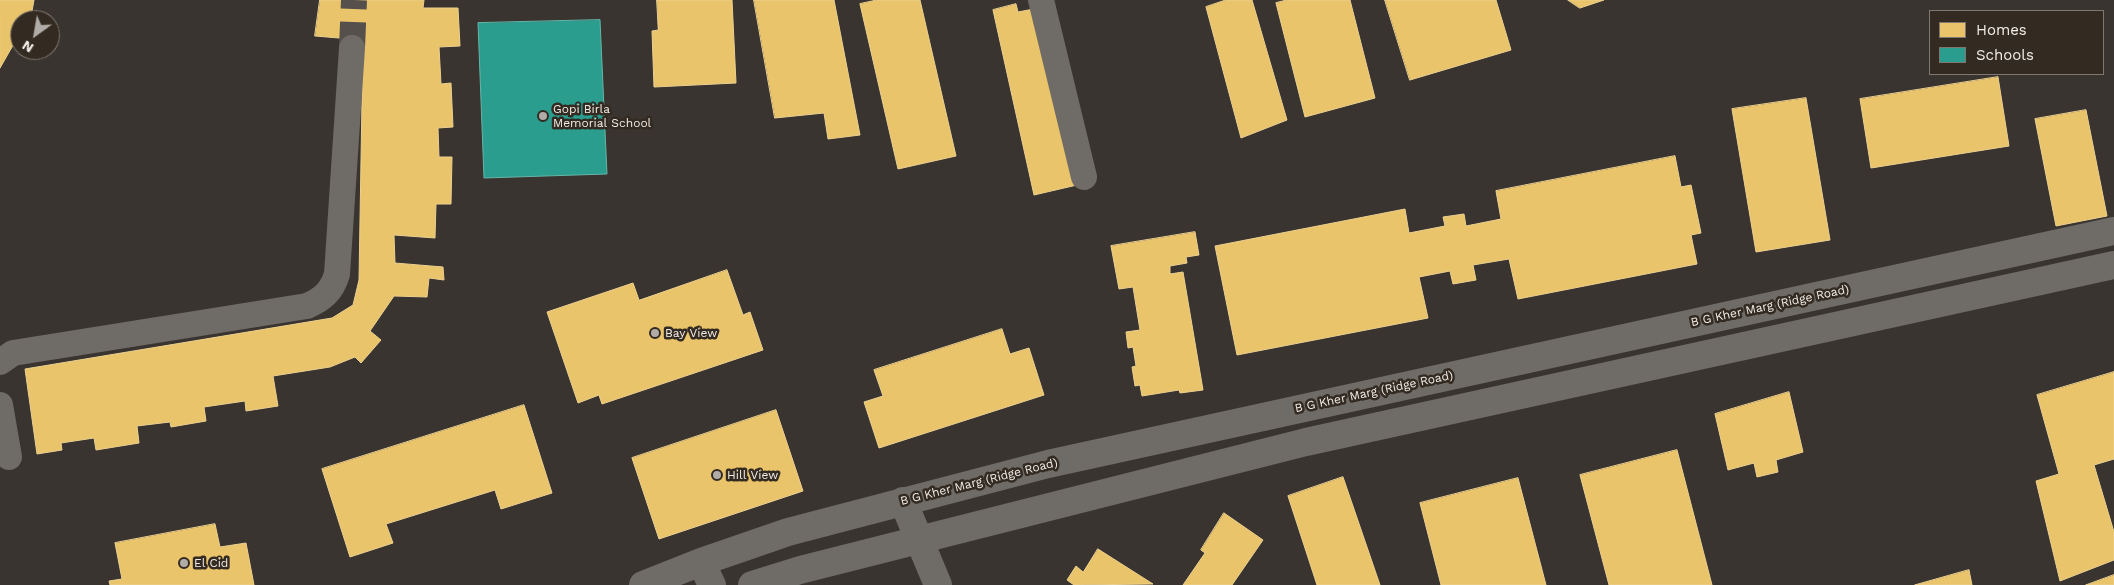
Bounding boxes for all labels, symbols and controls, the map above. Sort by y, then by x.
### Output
north arrow [10,10,60,60]
legend [1929,10,2104,75]
text: Homes [1976,21,2027,39]
text: N [19,37,36,56]
text: Schools [1976,46,2034,64]
place label: Gopi Birla Memorial School [553,102,651,130]
marker: Gopi Birla Memorial School [537,110,549,122]
street label: B G Kher Marg (Ridge Road) [1690,282,1850,330]
place label: Bay View [665,326,717,340]
marker: Bay View [649,327,661,339]
street label: B G Kher Marg (Ridge Road) [1294,368,1454,416]
street label: B G Kher Marg (Ridge Road) [899,455,1059,509]
place label: Hill View [727,468,778,482]
marker: Hill View [711,469,723,481]
place label: El Cid [194,556,228,570]
marker: El Cid [178,557,190,569]

